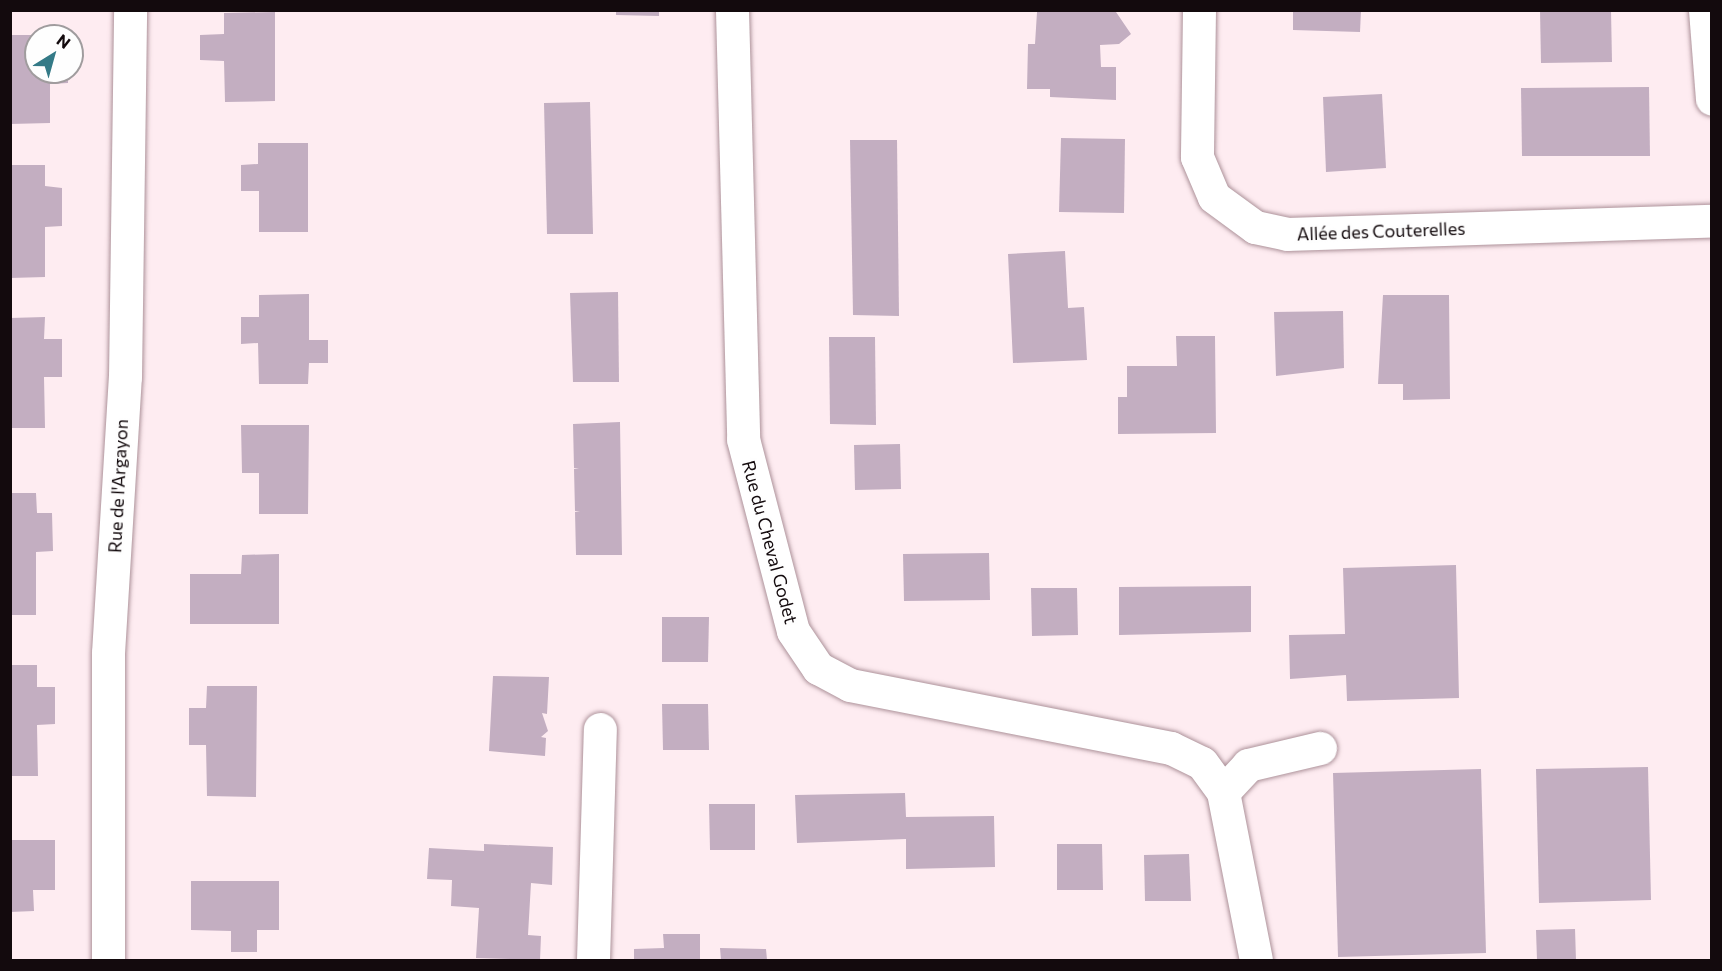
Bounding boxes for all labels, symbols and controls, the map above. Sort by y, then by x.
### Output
north arrow [24,24,84,84]
text: N [53,30,74,52]
street label: Allée des Couterelles [1296,217,1466,245]
street label: Rue de l'Argayon [104,419,132,553]
street label: Rue du Cheval Godet [738,458,802,626]

